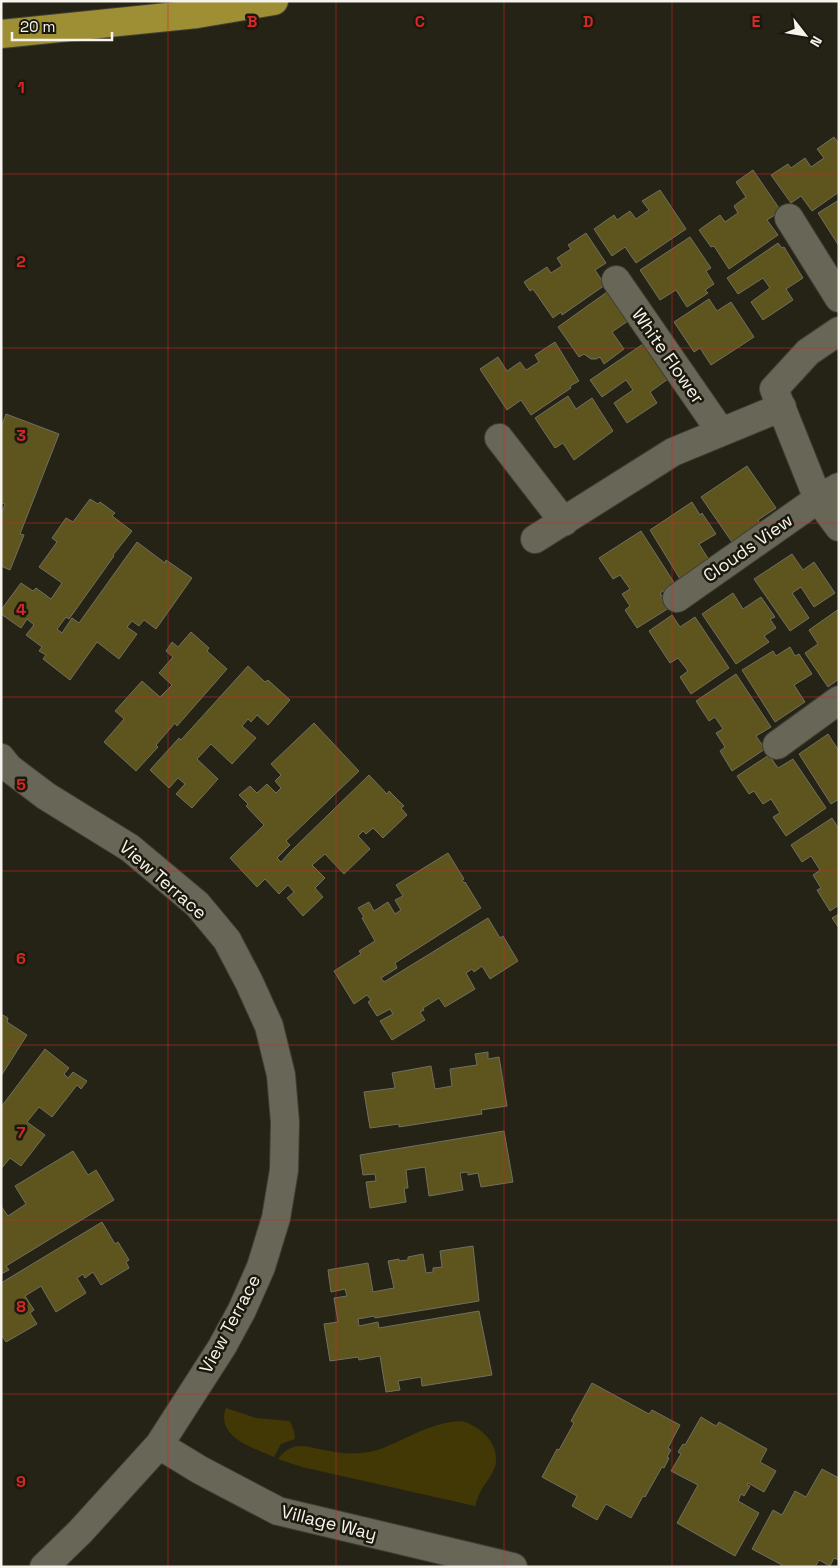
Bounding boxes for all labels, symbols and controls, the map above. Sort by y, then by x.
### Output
scale bar [12,10,112,42]
north arrow [780,10,830,60]
text: B [247,11,257,32]
text: C [415,11,425,32]
text: D [583,11,593,32]
text: E [752,11,761,32]
text: 20 m [20,17,55,36]
text: N [806,33,826,50]
text: 1 [17,77,25,98]
text: 2 [16,251,26,272]
street label: White Flower [627,304,710,408]
text: 3 [16,425,26,446]
street label: Clouds View [699,508,797,587]
text: 4 [16,599,26,620]
text: 5 [16,774,26,795]
street label: View Terrace [115,835,212,924]
text: 6 [16,948,26,969]
text: 7 [17,1122,26,1143]
street label: View Terrace [194,1270,265,1377]
text: 8 [16,1296,26,1317]
text: 9 [16,1471,26,1492]
street label: Village Way [279,1500,379,1546]

